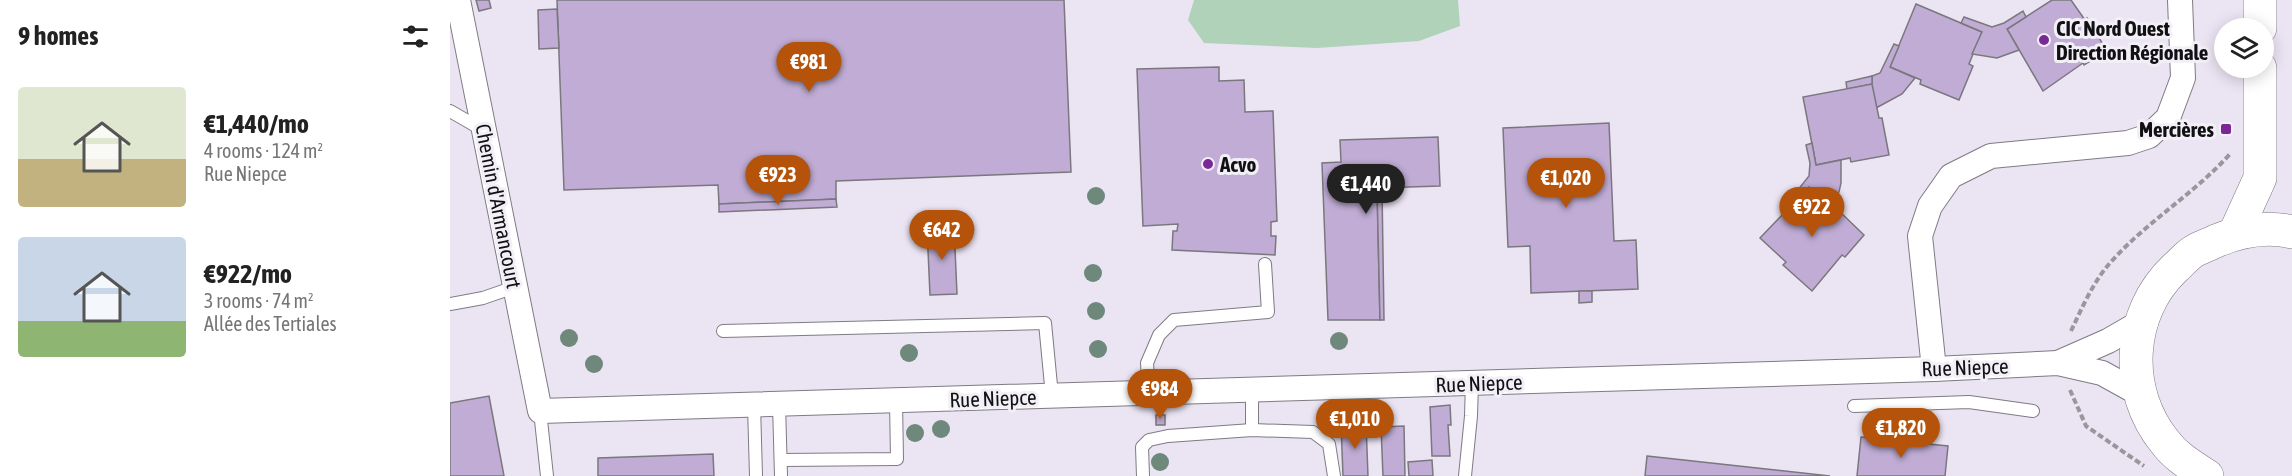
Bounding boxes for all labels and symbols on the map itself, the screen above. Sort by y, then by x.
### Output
place label: CIC Nord Ouest Direction Régionale [2056,16,2208,64]
marker: CIC Nord Ouest Direction Régionale [2037,33,2051,47]
pin: €981 [773,42,845,93]
place label: Mercières [2139,117,2215,141]
street label: Chemin d'Armancourt [471,122,527,290]
marker: Mercières [2219,122,2233,136]
place label: Acvo [1219,152,1257,176]
pin: €923 [742,155,814,206]
marker: Acvo [1201,157,1215,171]
pin: €1,020 [1517,158,1615,209]
pin: €1,440 [1317,164,1415,215]
pin: €922 [1776,187,1848,238]
pin: €642 [906,210,978,261]
street label: Rue Niepce [1921,353,2009,381]
pin: €984 [1124,369,1196,420]
street label: Rue Niepce [1435,369,1523,397]
street label: Rue Niepce [949,384,1037,412]
pin: €1,010 [1306,399,1404,450]
pin: €1,820 [1852,408,1950,459]

